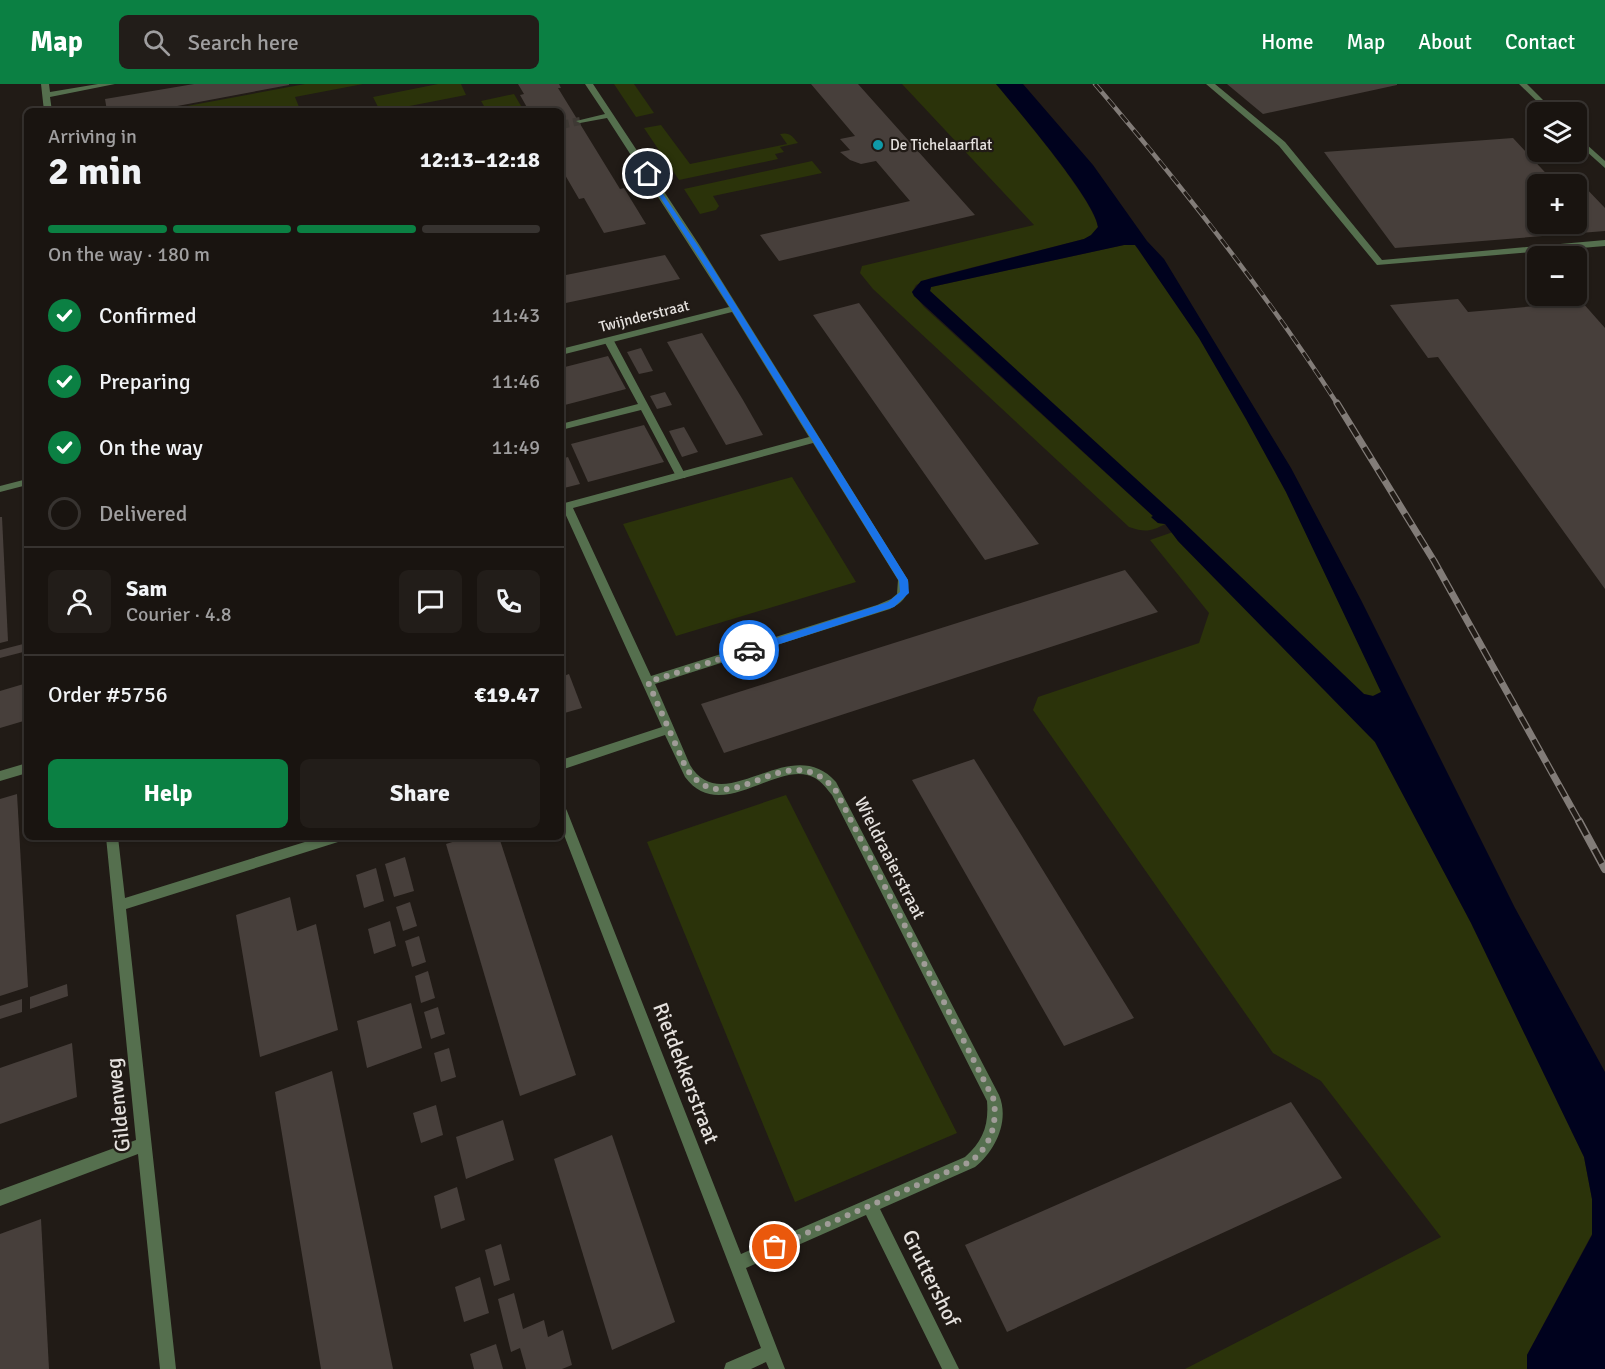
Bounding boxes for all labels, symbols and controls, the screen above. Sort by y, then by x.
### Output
search box [119,15,539,69]
text: Map [30,25,83,59]
icon: search [140,26,173,59]
text: Search here [188,29,299,56]
text: Home [1261,29,1314,55]
text: Map [1347,29,1385,55]
text: About [1418,29,1472,55]
text: Contact [1505,29,1575,55]
map controls [1527,102,1587,306]
button: layers [1527,102,1587,162]
text: Arriving in [48,124,137,149]
place label: De Tichelaarflat [890,136,992,154]
marker: De Tichelaarflat [871,138,885,152]
text: 12:13–12:18 [420,146,540,173]
text: 2 min [48,147,142,195]
pin [622,148,673,199]
icon: home [631,157,664,190]
button: + [1527,174,1587,234]
text: On the way · 180 m [48,242,210,267]
button: − [1527,246,1587,306]
street label: Twijnderstraat [597,296,691,336]
icon: check [48,299,81,332]
text: Confirmed [99,302,197,329]
text: 11:43 [491,303,540,328]
icon: check [48,365,81,398]
text: Preparing [99,368,191,395]
text: 11:46 [491,369,540,394]
icon: check [48,431,81,464]
text: On the way [99,434,203,461]
text: 11:49 [491,435,540,460]
text: Delivered [99,500,187,527]
button: person [48,570,111,633]
button: chat [399,570,462,633]
button: phone [477,570,540,633]
text: Sam [126,575,167,602]
text: Courier · 4.8 [126,602,232,627]
courier [719,620,779,680]
icon: car [733,634,766,667]
text: Order #5756 [48,681,168,708]
text: €19.47 [474,681,540,708]
button: Help [48,759,288,828]
button: Share [300,759,540,828]
street label: Wieldraaierstraat [850,793,930,923]
street label: Rietdekkerstraat [647,999,725,1147]
street label: Gildenweg [100,1057,136,1153]
pin [749,1221,800,1272]
street label: Gruttershof [897,1226,966,1331]
icon: bag [758,1230,791,1263]

